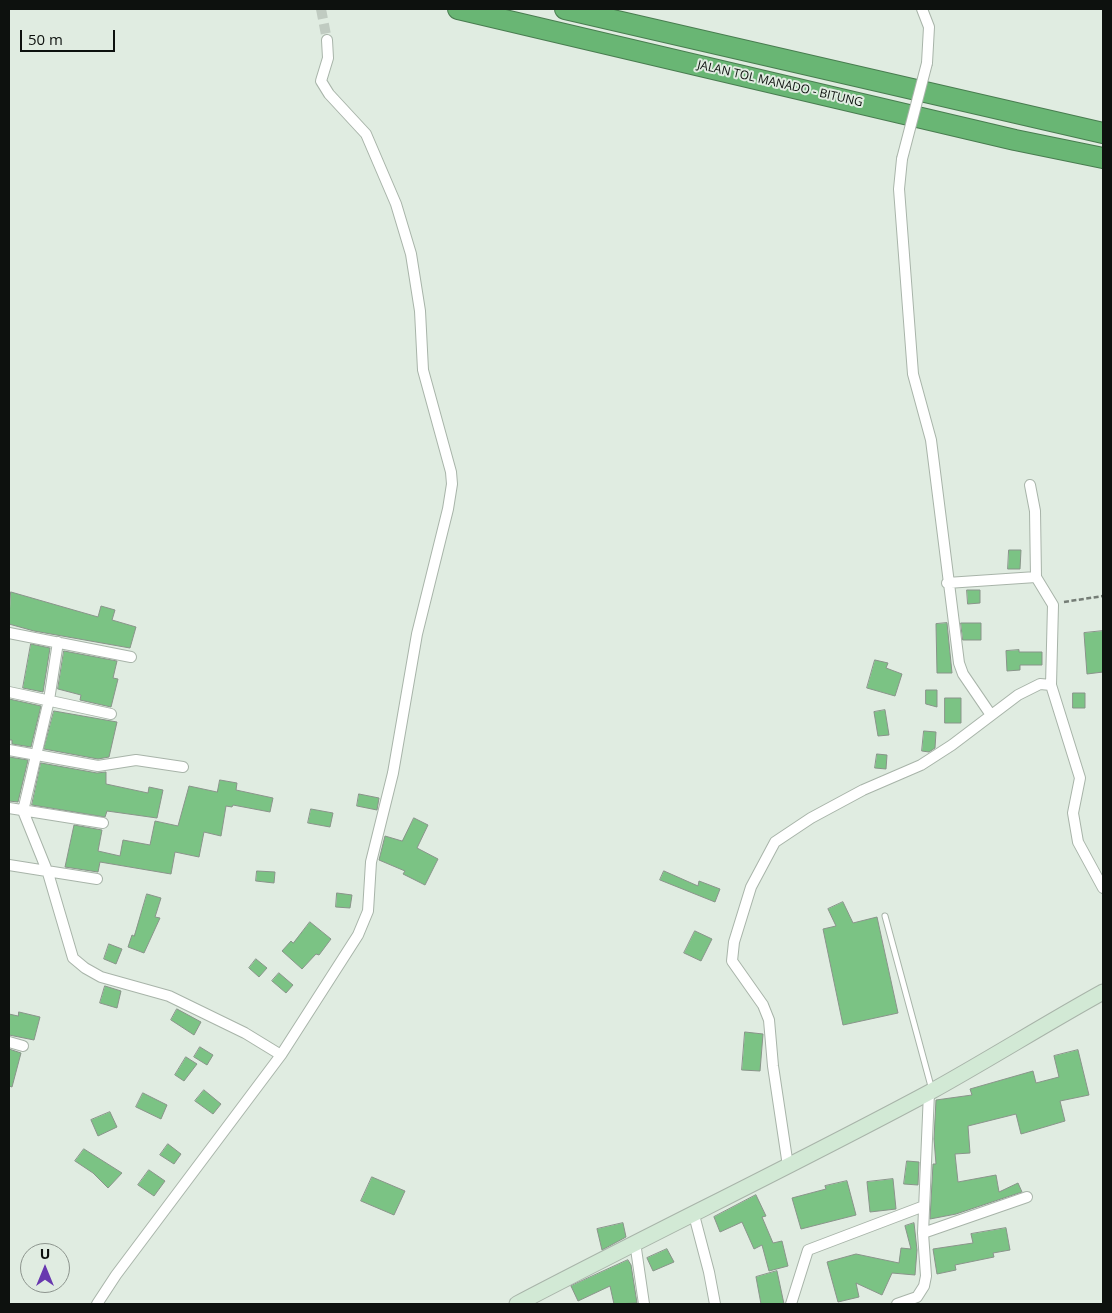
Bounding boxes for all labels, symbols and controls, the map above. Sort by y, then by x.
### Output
scale bar [22,20,118,52]
text: 50 m [28,29,63,49]
street label: JALAN TOL MANADO - BITUNG [696,58,864,110]
north arrow [20,1243,70,1293]
text: U [40,1244,50,1263]

